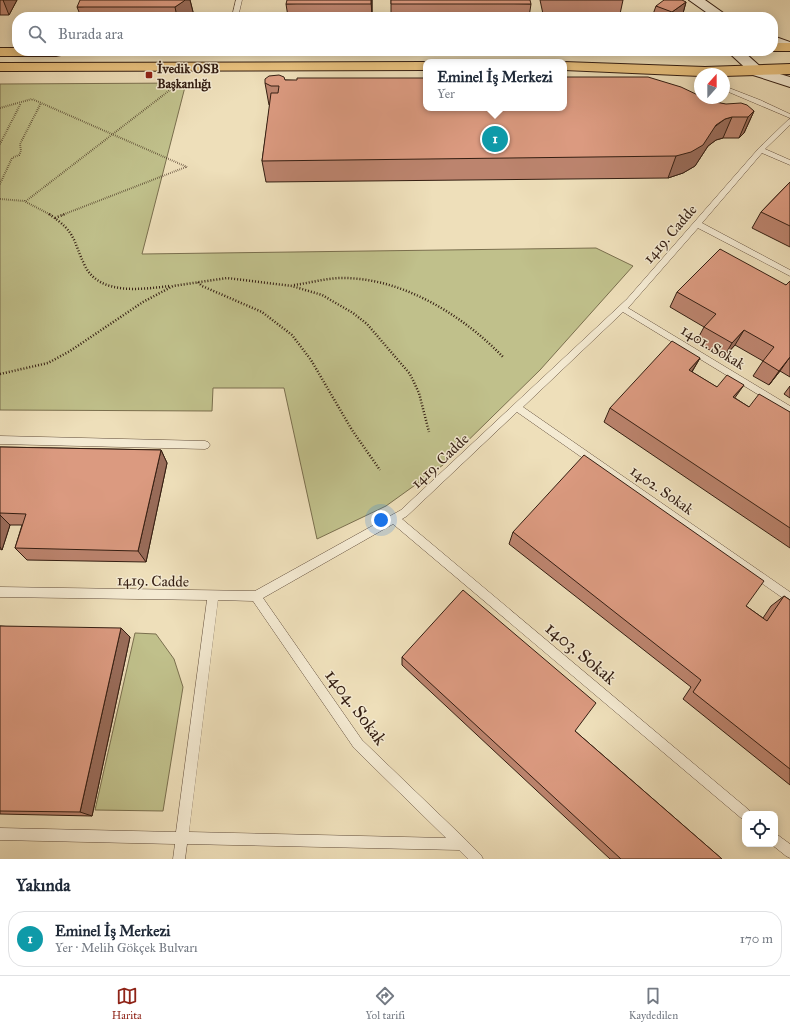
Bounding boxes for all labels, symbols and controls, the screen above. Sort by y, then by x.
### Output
search box [12,12,778,56]
icon: search [26,23,48,45]
text: Burada ara [58,25,123,43]
popup [423,59,567,111]
place label: İvedik OSB Başkanlığı [157,60,219,92]
text: Eminel İş Merkezi [437,68,553,86]
north arrow [694,68,730,104]
marker: İvedik OSB Başkanlığı [144,70,154,80]
text: Yer [437,86,455,102]
pin: 1 [482,124,508,154]
street label: 1419. Cadde [639,201,701,267]
street label: 1401. Sokak [678,321,748,373]
street label: 1419. Cadde [407,430,473,492]
street label: 1402. Sokak [627,462,697,518]
your location [371,510,391,530]
street label: 1419. Cadde [117,571,189,591]
street label: 1403. Sokak [541,617,622,690]
street label: 1404. Sokak [320,665,392,750]
map controls [742,811,778,847]
button: locate [742,811,778,847]
text: Yakında [16,875,70,896]
text: Eminel İş Merkezi [55,922,170,940]
text: 1 [27,931,33,947]
text: 170 m [740,931,773,947]
text: Yer · Melih Gökçek Bulvarı [55,940,198,956]
tab: Harita [112,985,142,1022]
tab: Yol tarifi [365,985,405,1022]
tab: Kaydedilen [629,985,678,1022]

